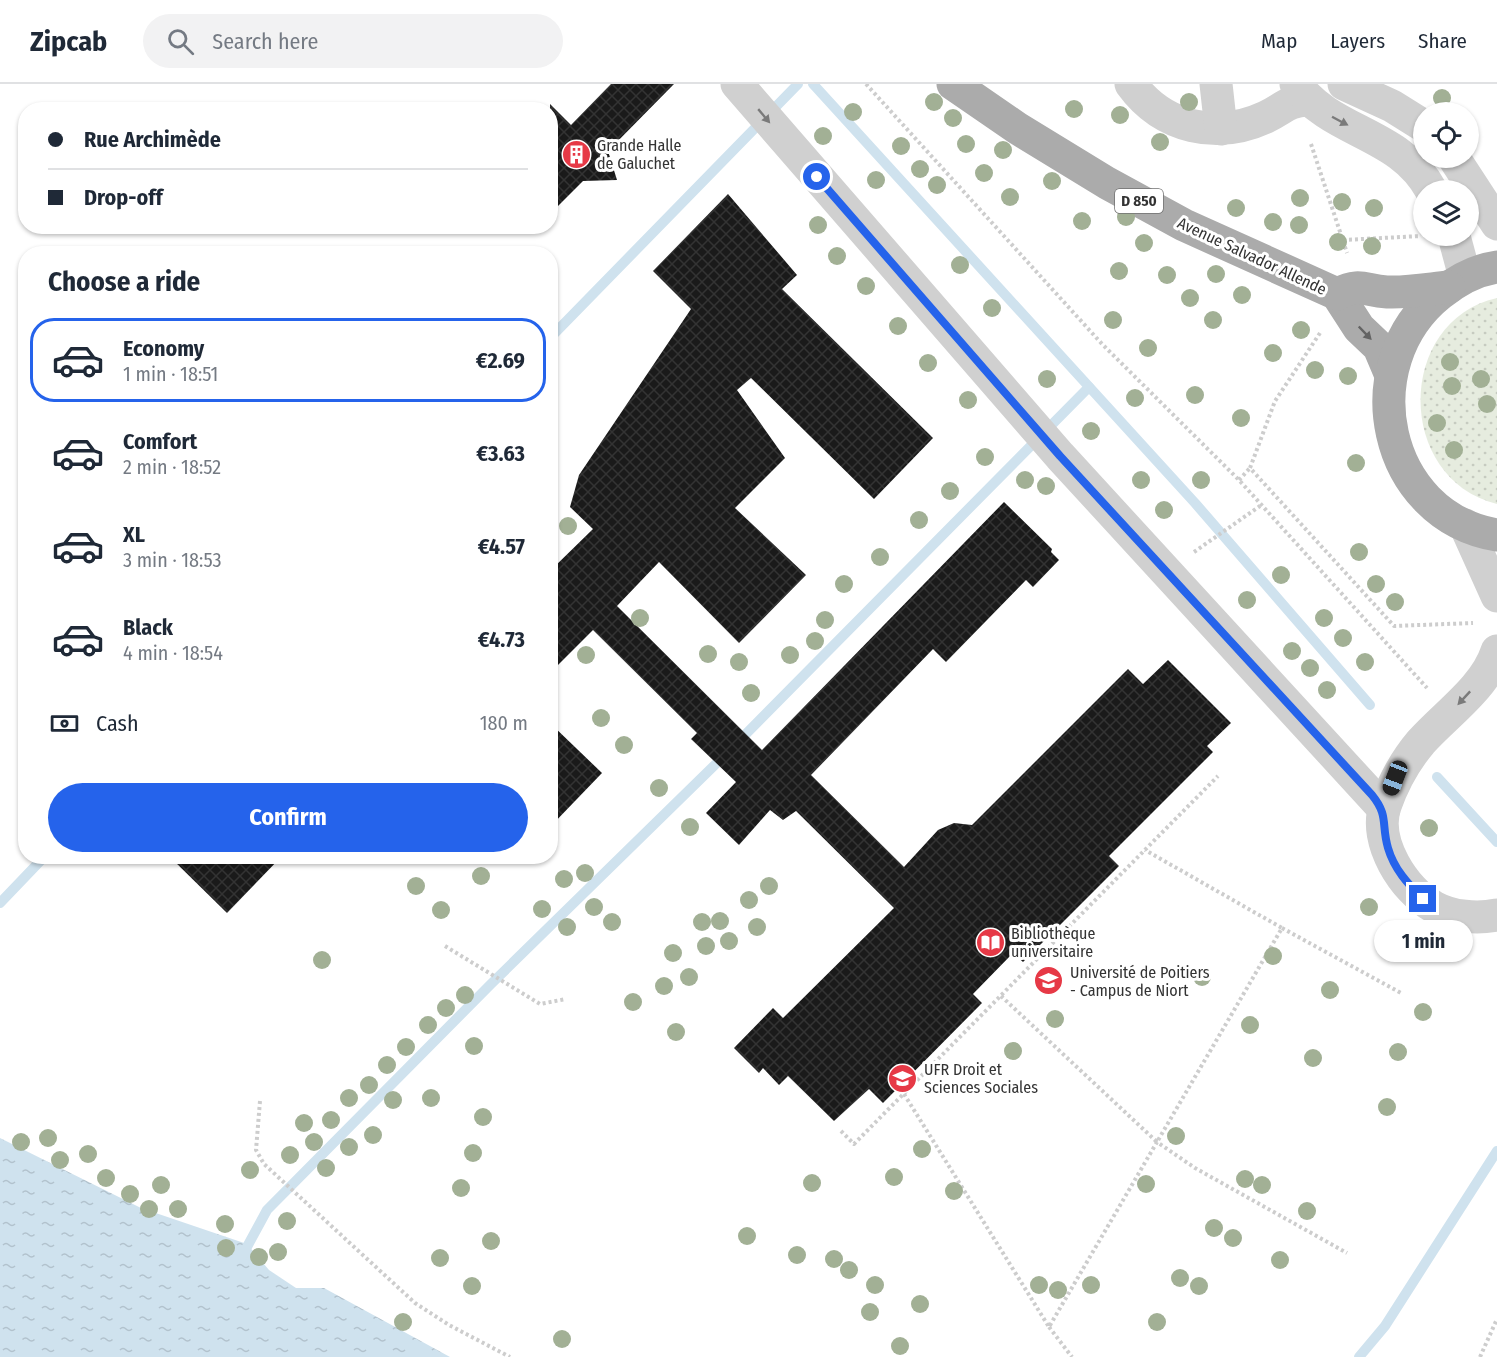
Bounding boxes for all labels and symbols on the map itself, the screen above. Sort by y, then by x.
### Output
one-way arrow [758,108,771,124]
one-way arrow [1332,116,1349,125]
place label: Grande Halle de Galuchet [597,136,682,173]
building icon: Grande Halle de Galuchet [560,138,592,170]
route start [803,163,830,190]
road number: D 850 [1115,189,1163,213]
street label: Avenue Salvador Allende [1174,213,1330,299]
one-way arrow [1358,326,1372,341]
one-way arrow [1457,691,1471,706]
car [1380,758,1410,798]
route end [1409,885,1436,912]
callout: 1 min [1374,920,1472,962]
place label: Bibliothèque universitaire [1011,924,1095,961]
library icon: Bibliothèque universitaire [974,926,1006,958]
place label: Université de Poitiers - Campus de Niort [1070,963,1210,1000]
school or university icon: Université de Poitiers - Campus de Niort [1033,965,1065,997]
place label: UFR Droit et Sciences Sociales [924,1060,1038,1097]
school or university icon: UFR Droit et Sciences Sociales [887,1062,919,1094]

